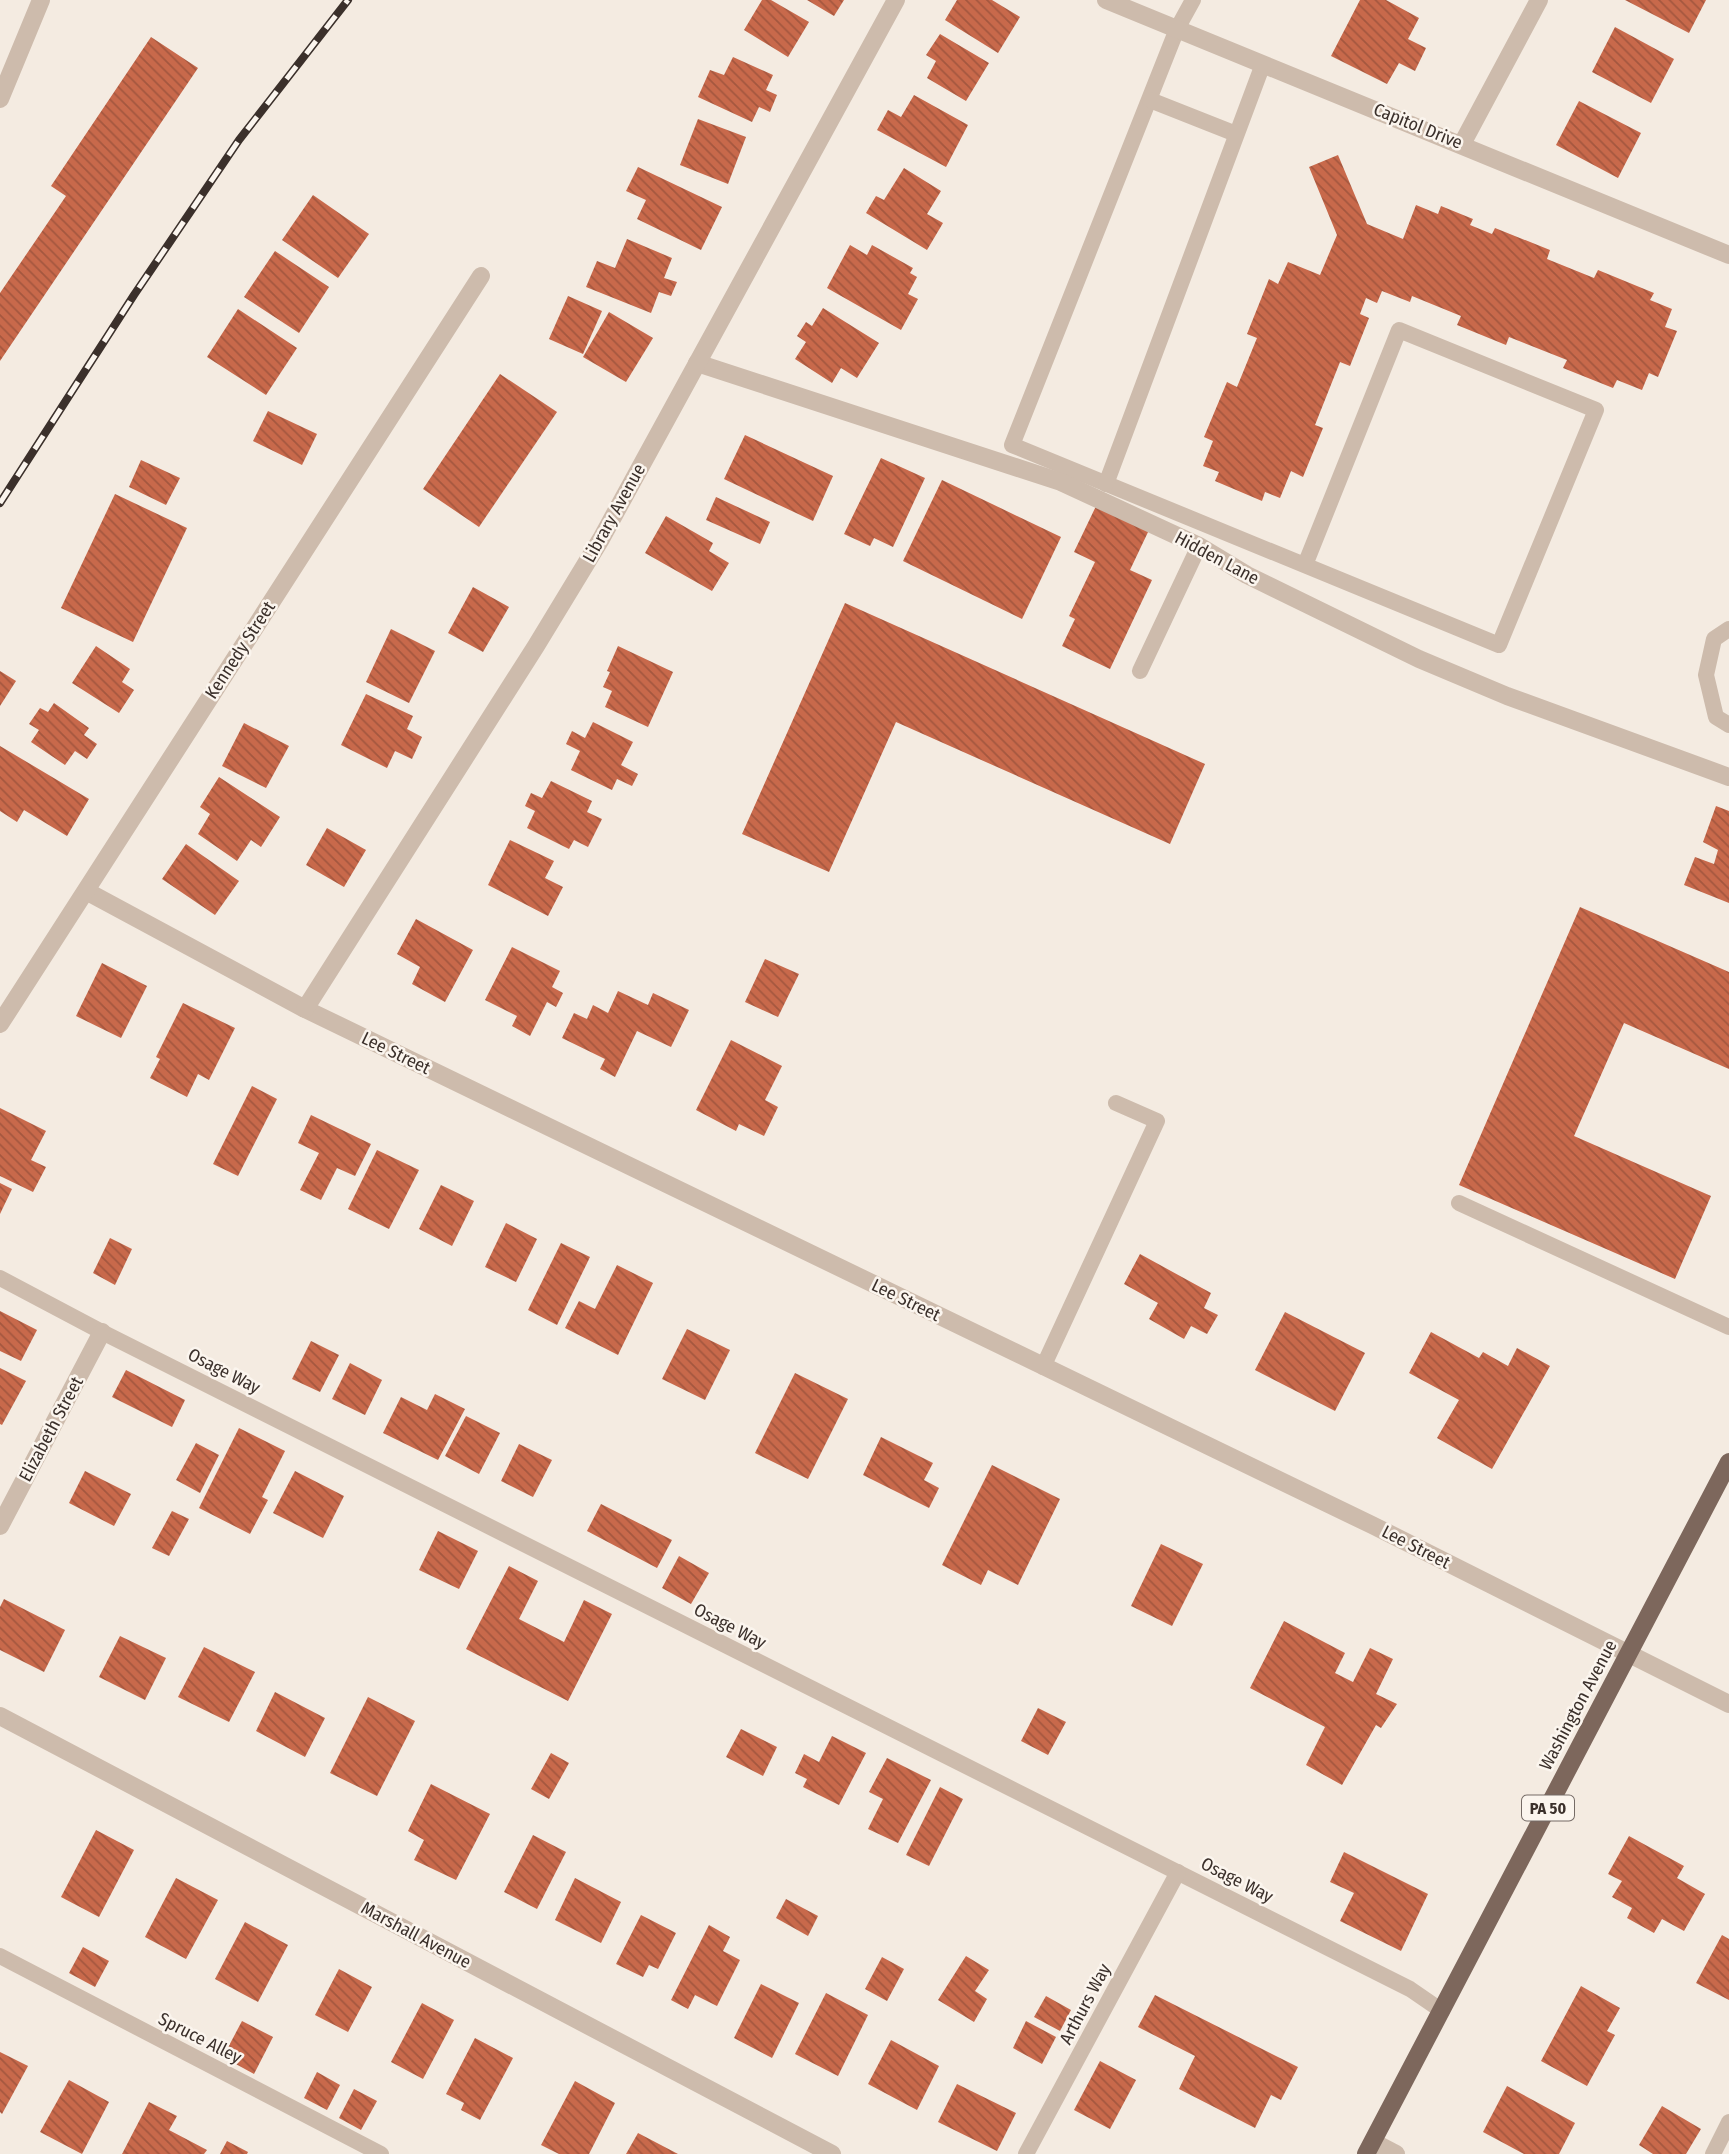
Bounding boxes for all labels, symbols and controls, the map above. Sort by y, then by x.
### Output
street label: Capitol Drive [1370,98,1466,154]
street label: Library Avenue [578,460,650,566]
street label: Hidden Lane [1171,527,1263,589]
street label: Kennedy Street [200,597,280,703]
street label: Lee Street [358,1027,434,1079]
street label: Lee Street [868,1274,944,1326]
street label: Osage Way [184,1343,264,1399]
street label: Elizabeth Street [14,1373,88,1485]
street label: Lee Street [1378,1520,1454,1574]
street label: Osage Way [690,1598,770,1654]
street label: Washington Avenue [1534,1636,1622,1774]
road number: PA 50 [1522,1796,1574,1820]
street label: Osage Way [1197,1852,1277,1908]
street label: Marshall Avenue [357,1897,475,1973]
street label: Arthurs Way [1055,1960,1115,2048]
street label: Spruce Alley [155,2008,245,2068]

